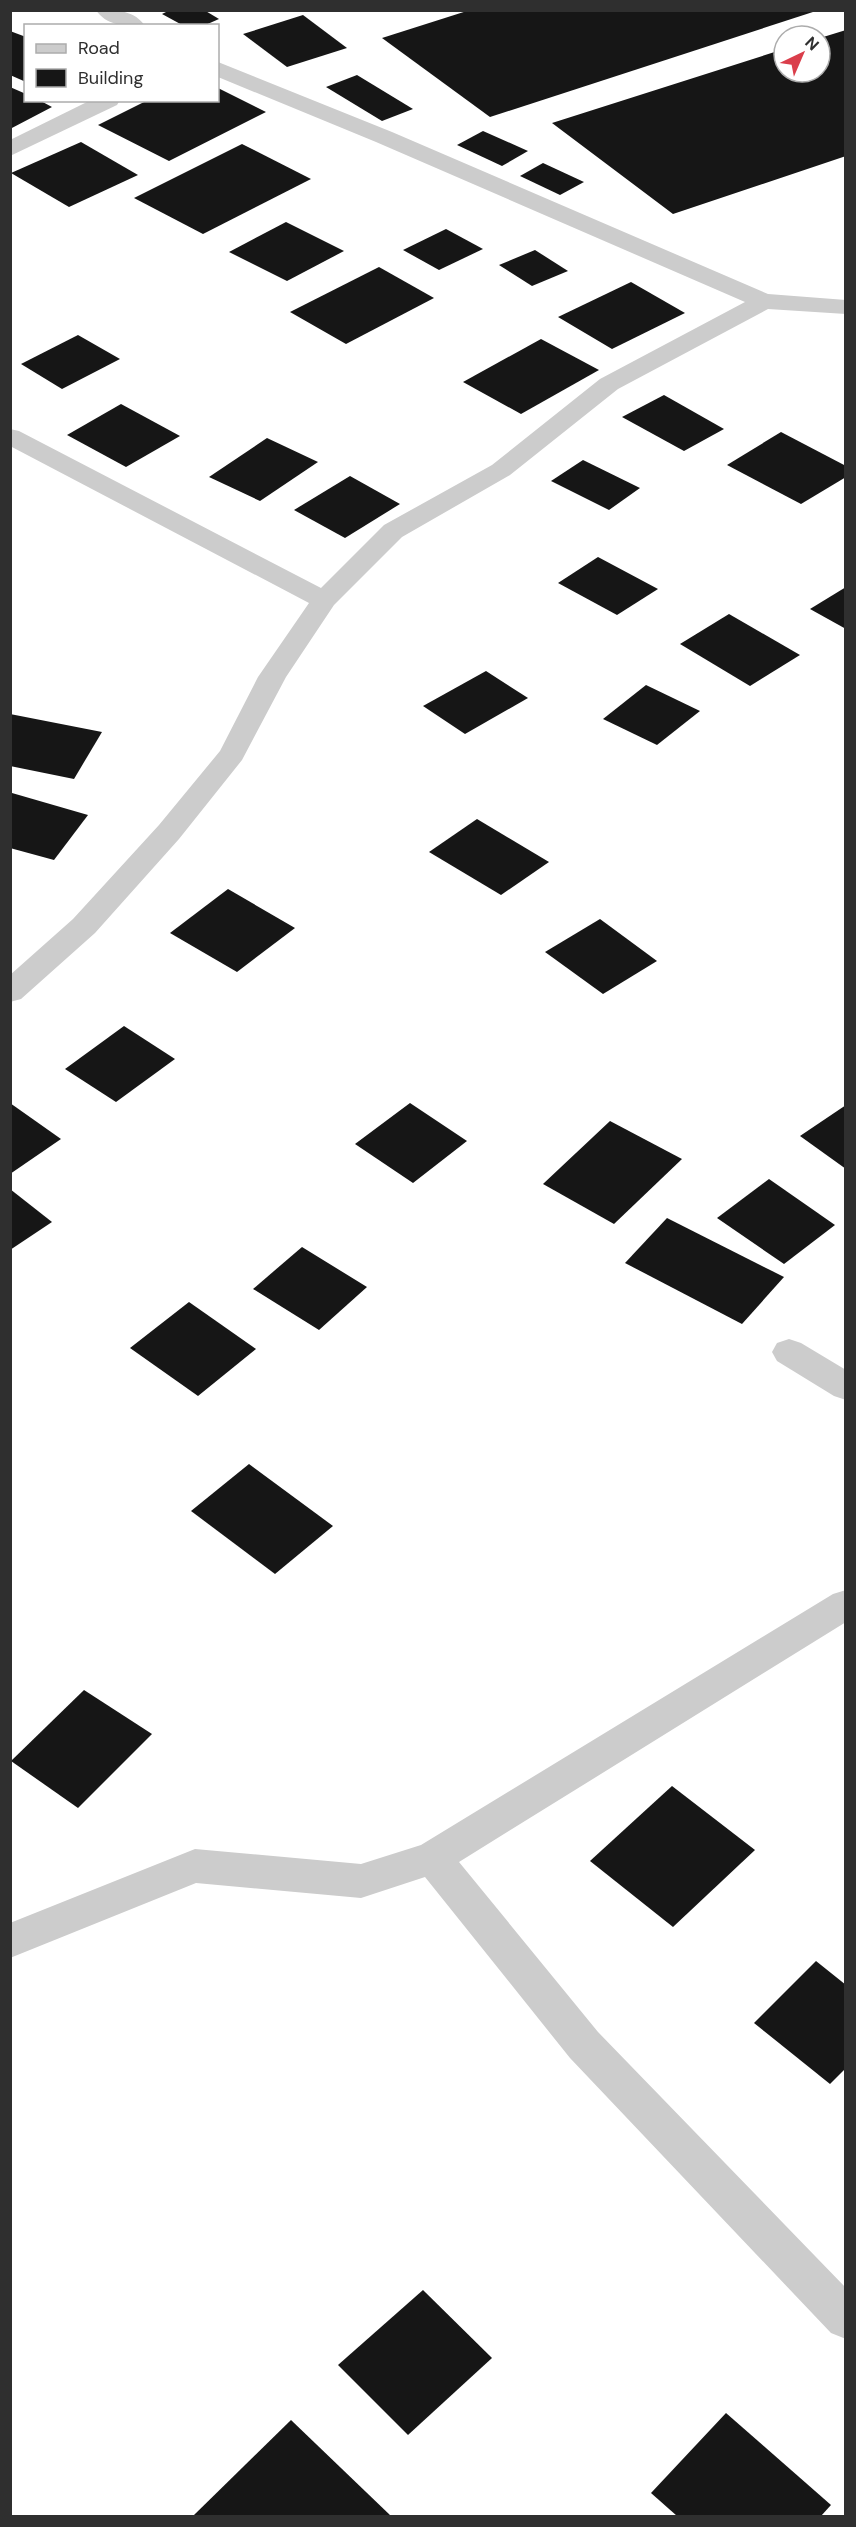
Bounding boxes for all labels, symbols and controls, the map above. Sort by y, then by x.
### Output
legend [24,24,219,102]
north arrow [772,24,832,84]
text: N [801,32,824,55]
text: Road [78,36,120,60]
text: Building [78,66,143,90]

